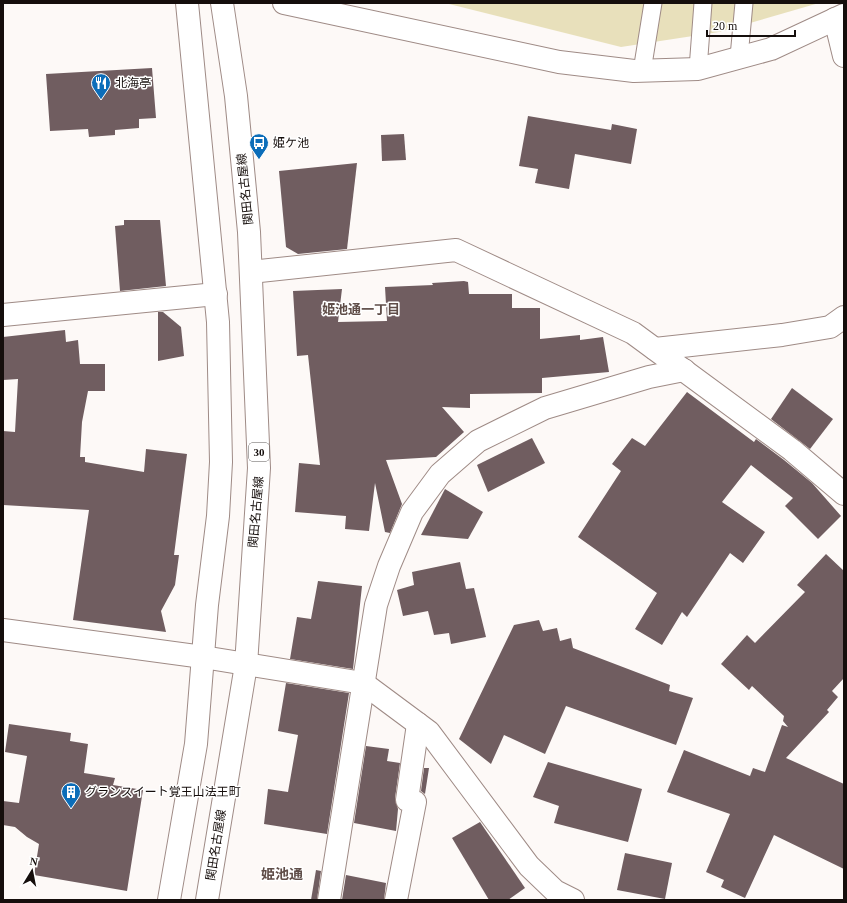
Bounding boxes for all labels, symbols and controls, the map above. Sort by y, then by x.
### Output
scale bar [707,12,795,38]
text: 20 m [713,19,738,33]
restaurant icon: 北海亭 [90,72,112,100]
place label: 北海亭 [115,76,151,90]
bus stop icon: 姫ケ池 [248,132,270,160]
place label: 姫ケ池 [273,136,309,150]
street label: 関田名古屋線 [234,152,256,226]
district label: 姫池通一丁目 [322,302,400,317]
road number: 30 [249,443,269,461]
street label: 関田名古屋線 [246,476,266,548]
building icon: グランスイート覚王山法王町 [60,781,82,809]
place label: グランスイート覚王山法王町 [85,785,241,799]
street label: 関田名古屋線 [203,808,229,882]
north arrow [12,851,52,891]
text: N [29,855,39,868]
district label: 姫池通 [261,867,303,882]

